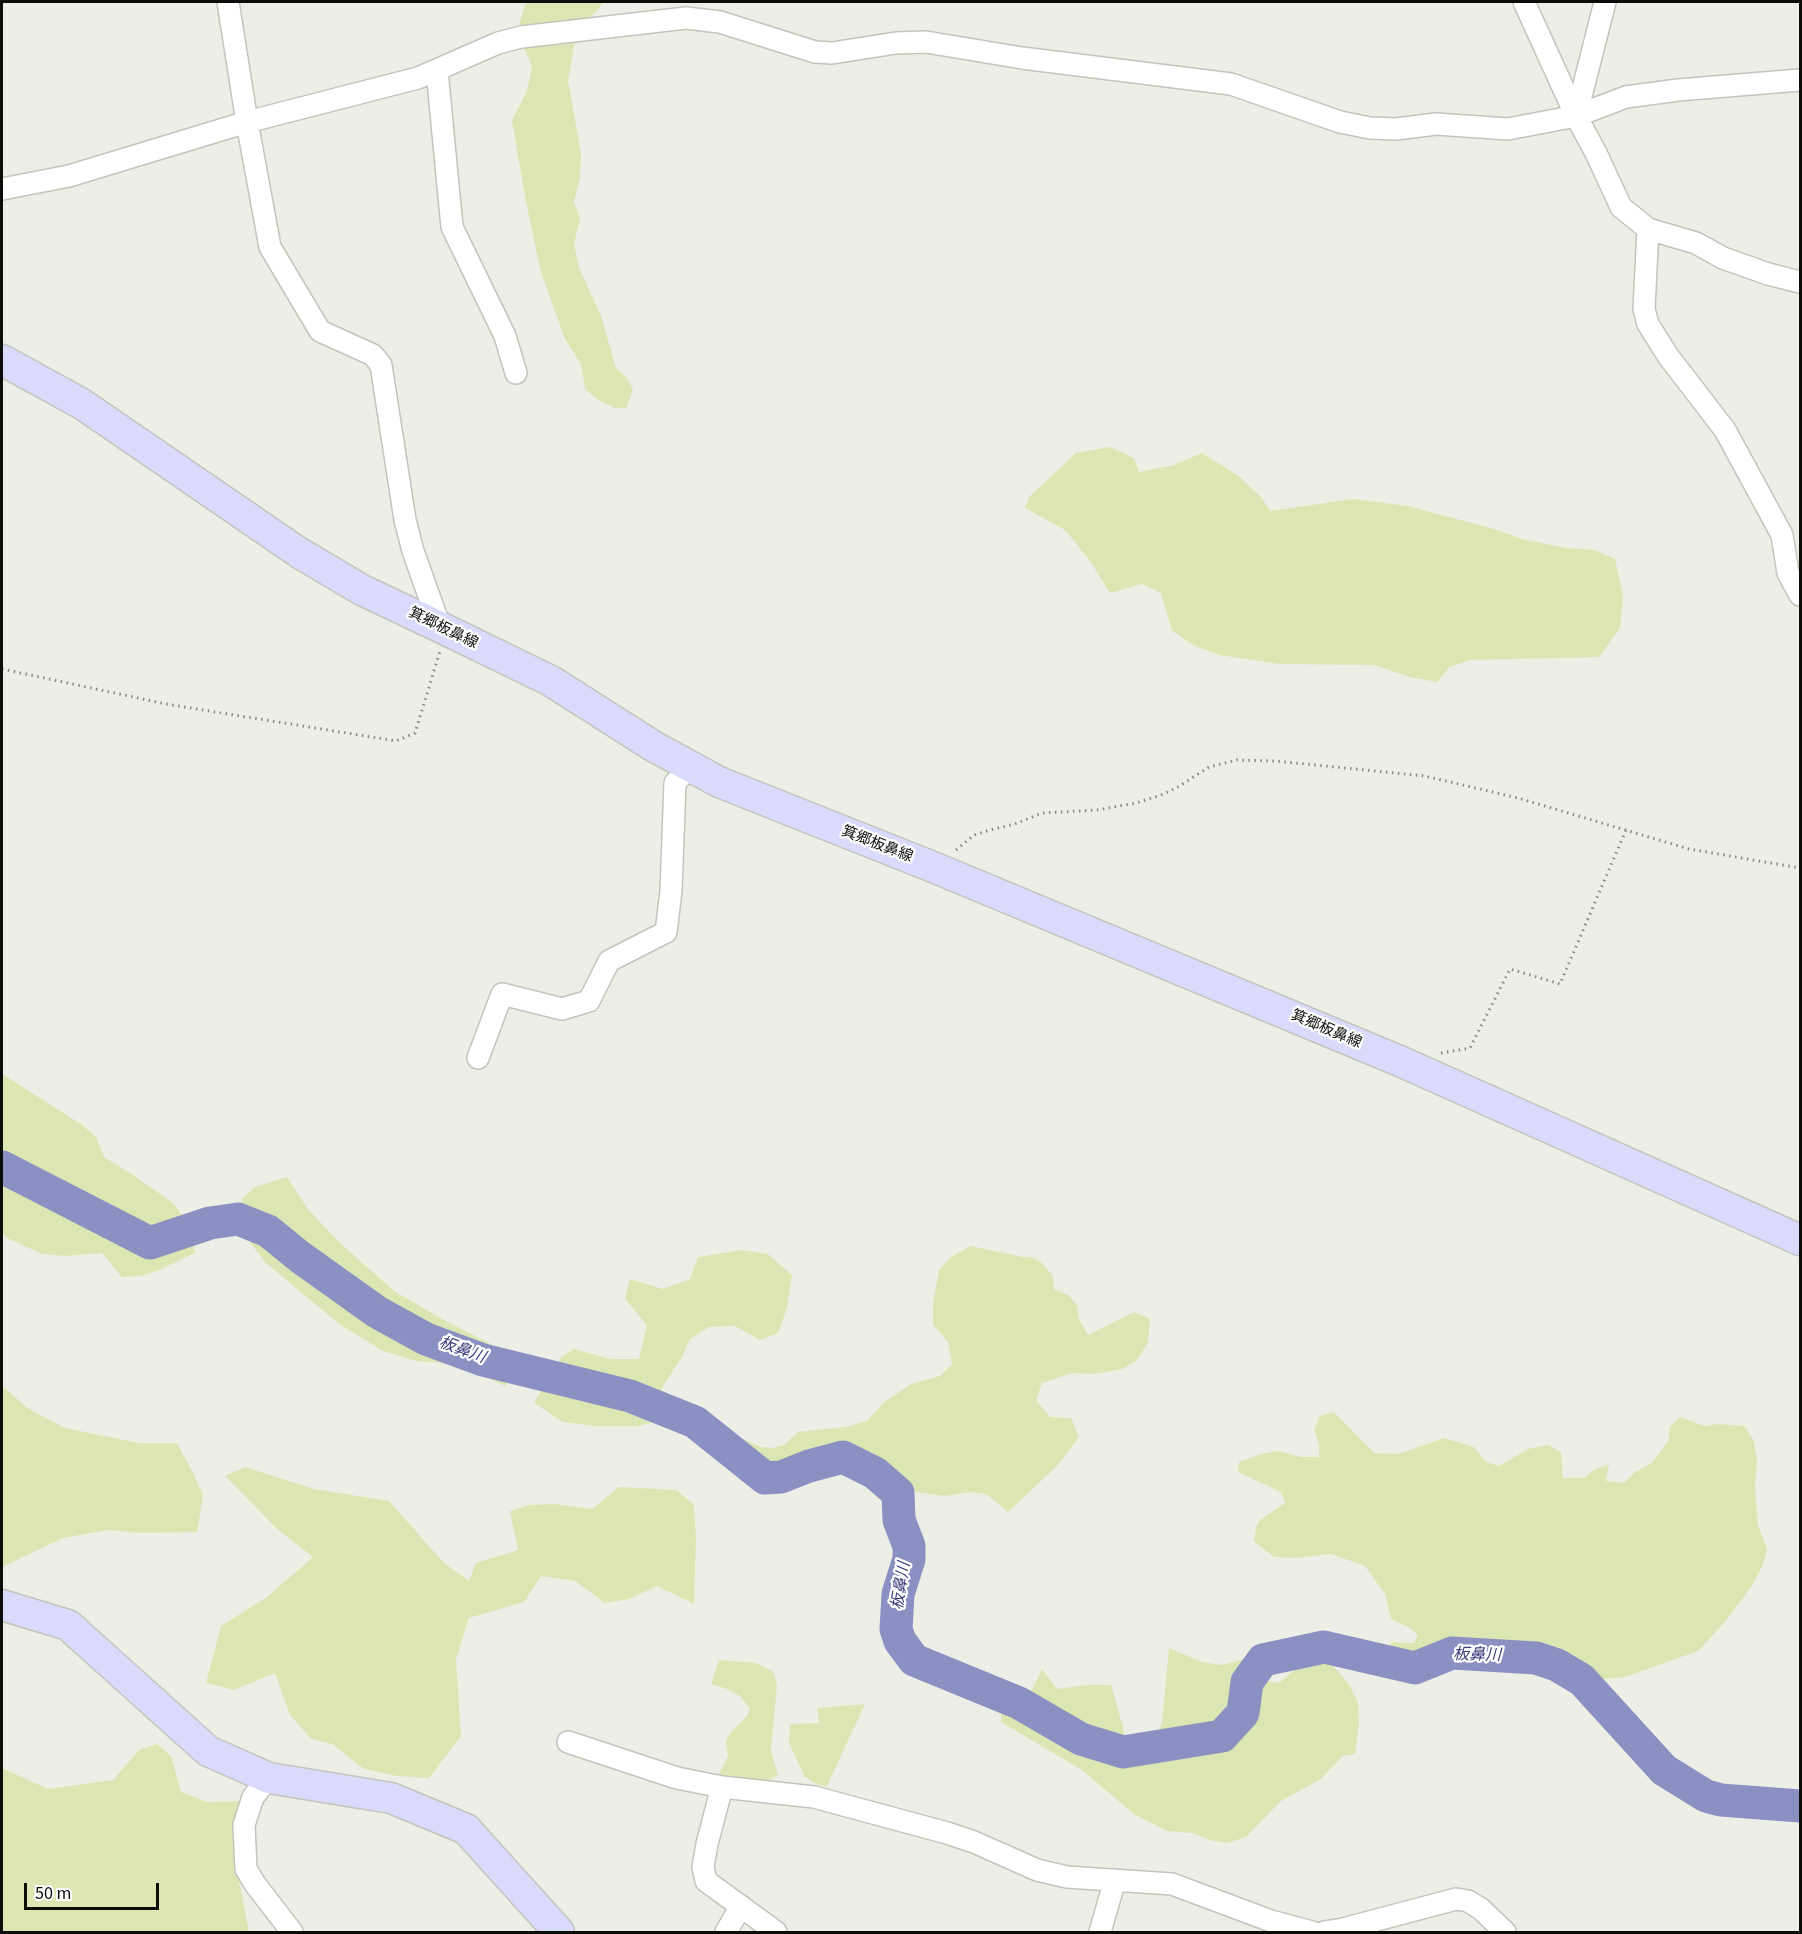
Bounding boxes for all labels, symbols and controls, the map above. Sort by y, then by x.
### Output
street label: 箕郷板鼻線 [405,604,481,654]
street label: 箕郷板鼻線 [839,823,915,867]
street label: 箕郷板鼻線 [1288,1007,1364,1053]
water label: 板鼻川 [436,1334,488,1368]
water label: 板鼻川 [889,1561,915,1611]
water label: 板鼻川 [1453,1646,1501,1666]
scale bar [27,1871,162,1909]
text: 50 m [35,1881,71,1906]

